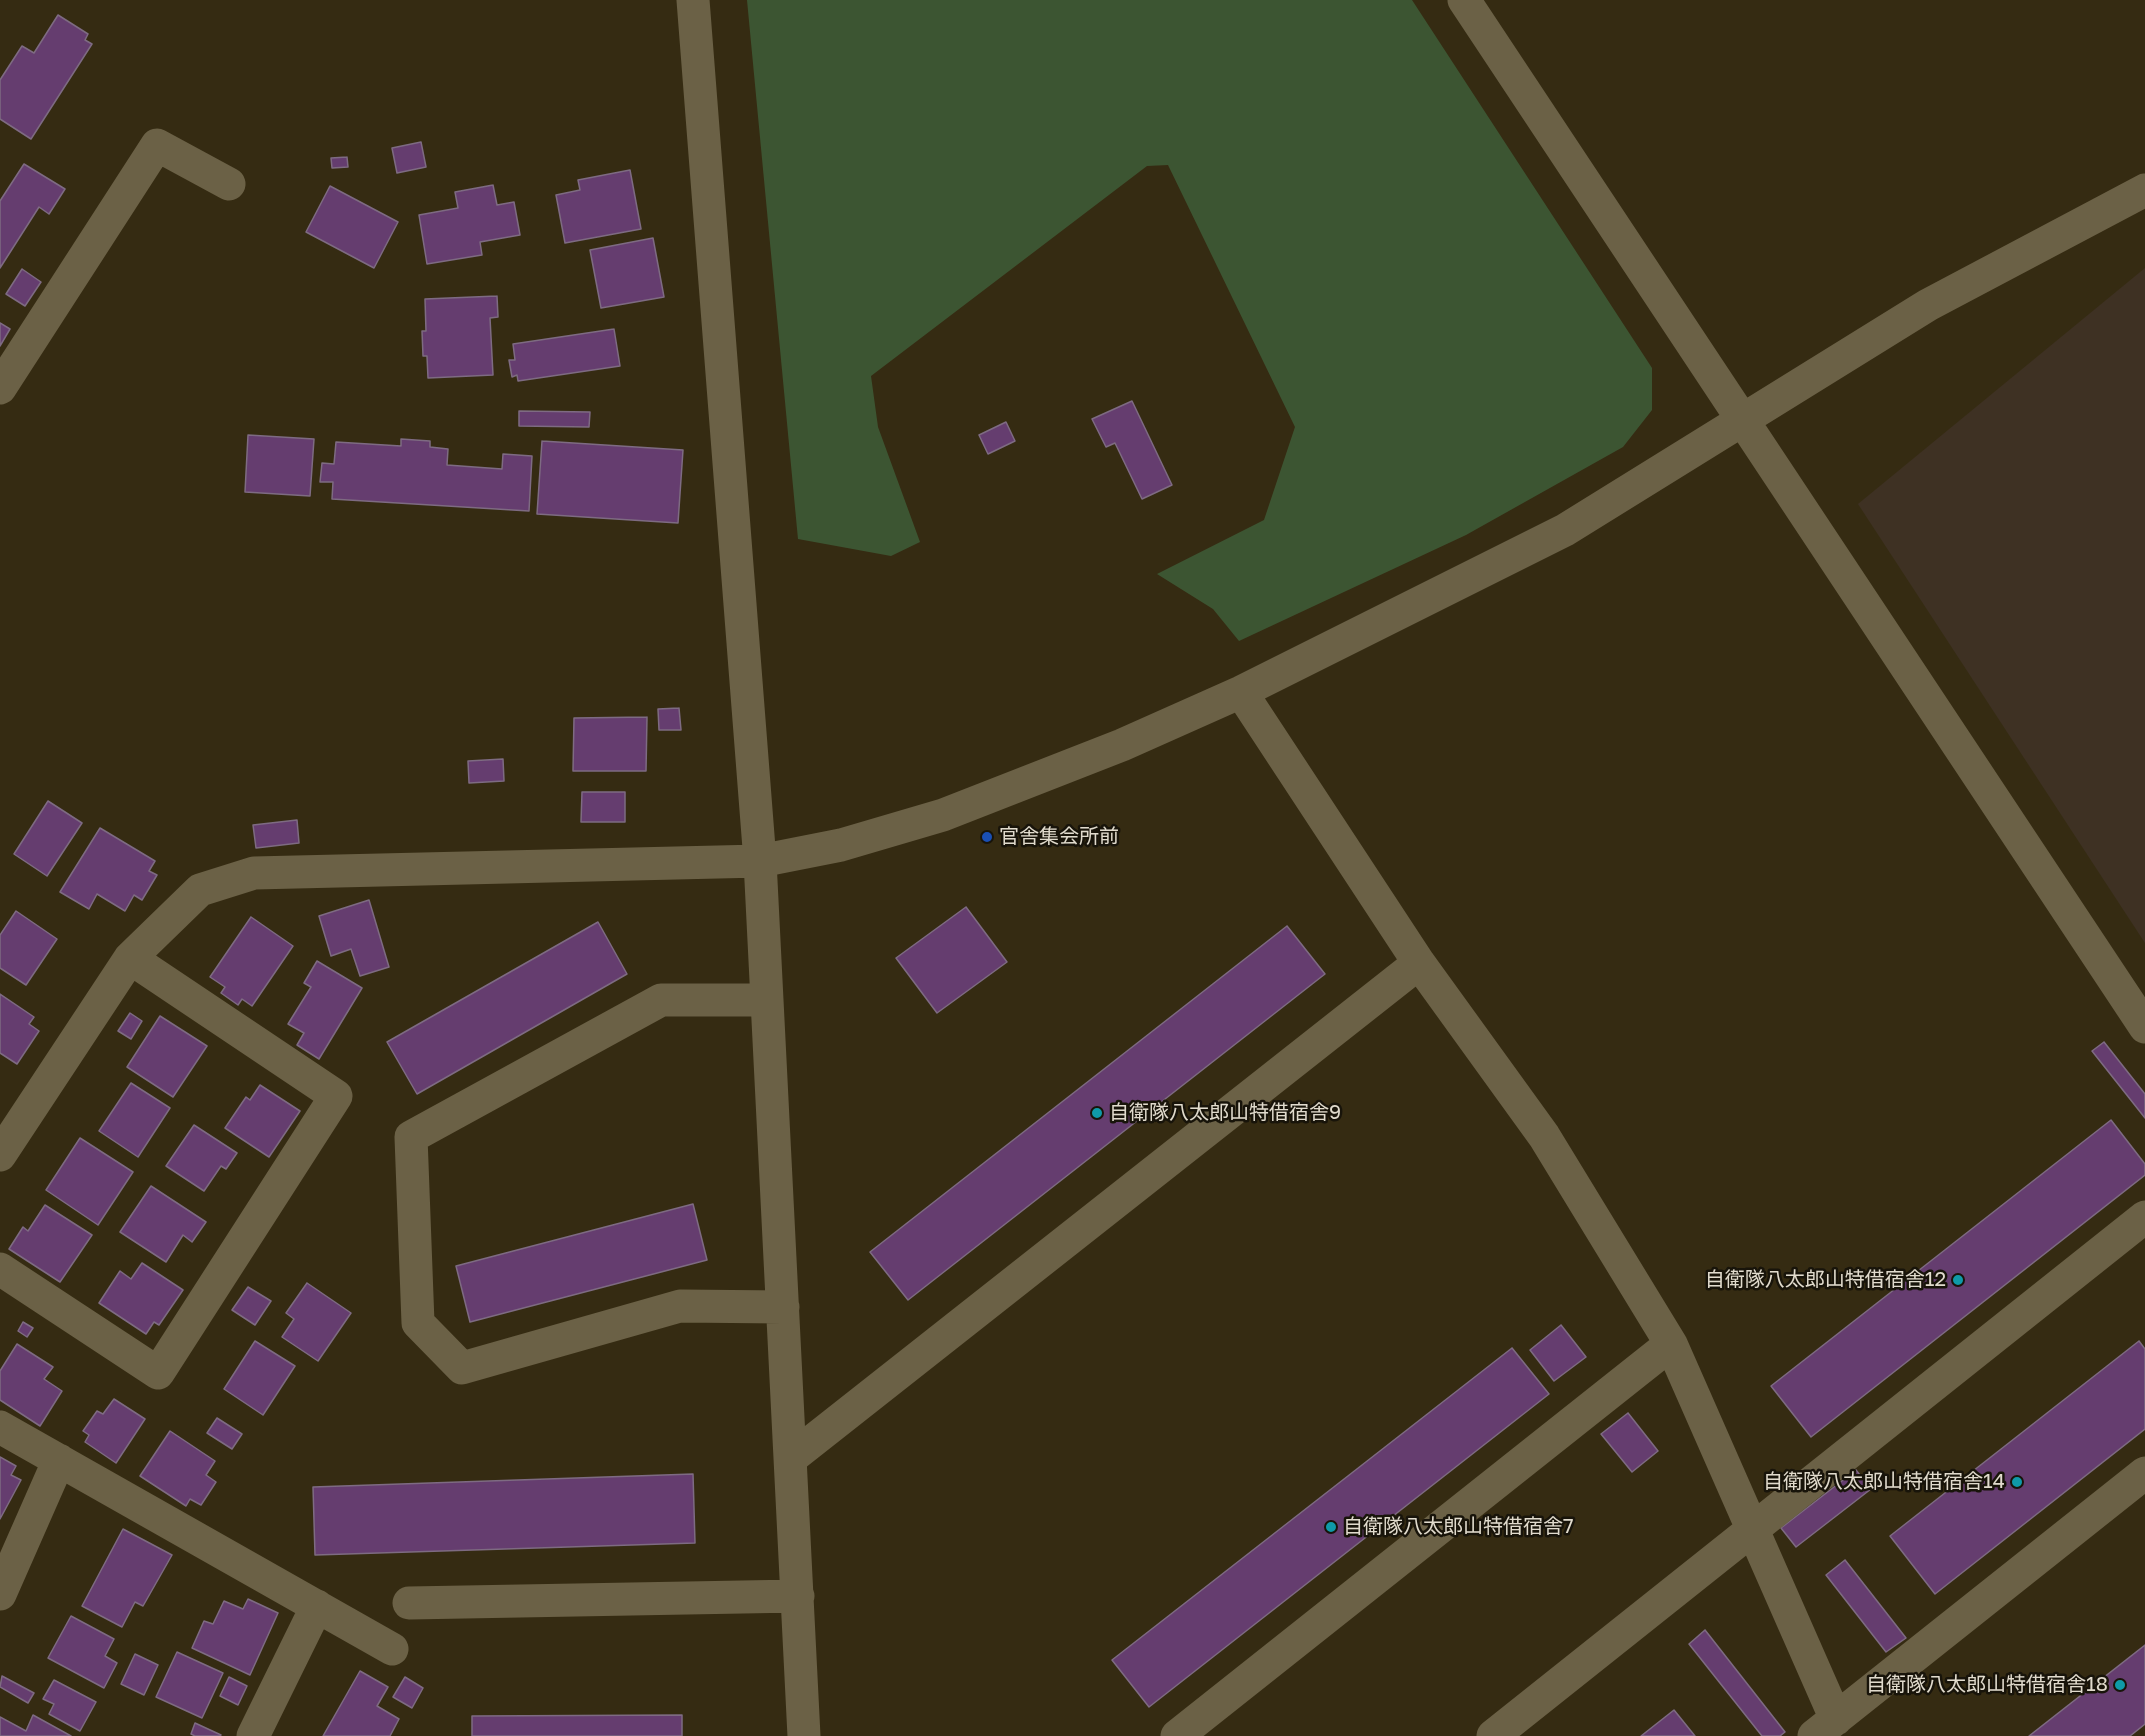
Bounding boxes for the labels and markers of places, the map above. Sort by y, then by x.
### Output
place label: 官舎集会所前 [999,825,1119,849]
marker: 官舎集会所前 [980,830,994,844]
place label: 自衛隊八太郎山特借宿舎9 [1109,1101,1341,1125]
marker: 自衛隊八太郎山特借宿舎9 [1090,1106,1104,1120]
place label: 自衛隊八太郎山特借宿舎12 [1705,1268,1946,1292]
marker: 自衛隊八太郎山特借宿舎12 [1951,1273,1965,1287]
place label: 自衛隊八太郎山特借宿舎14 [1763,1470,2005,1494]
marker: 自衛隊八太郎山特借宿舎14 [2010,1475,2024,1489]
place label: 自衛隊八太郎山特借宿舎7 [1343,1515,1574,1539]
marker: 自衛隊八太郎山特借宿舎7 [1324,1520,1338,1534]
place label: 自衛隊八太郎山特借宿舎18 [1866,1673,2108,1697]
marker: 自衛隊八太郎山特借宿舎18 [2113,1678,2127,1692]

